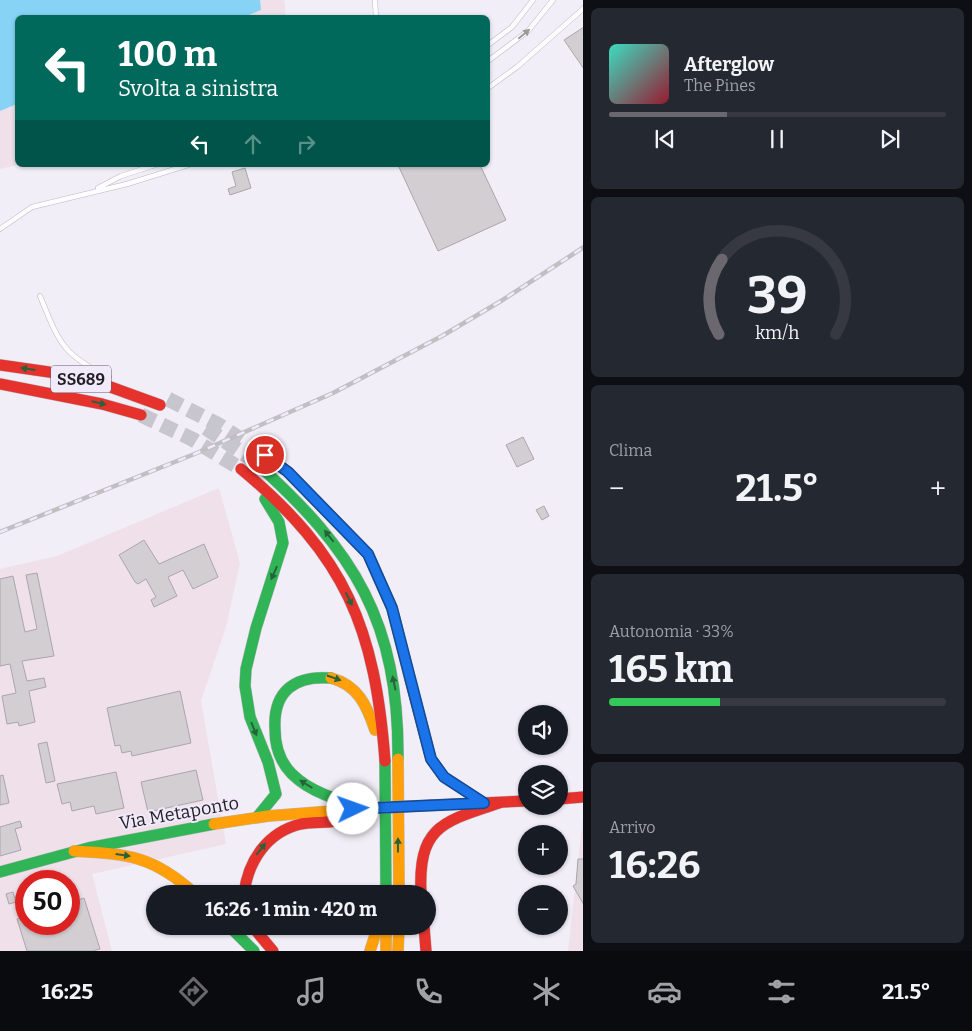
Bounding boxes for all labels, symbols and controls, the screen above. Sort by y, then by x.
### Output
one-way arrow [517,29,530,40]
text: 100 m [118,33,217,75]
icon: left [35,35,100,100]
text: Afterglow [684,53,774,76]
text: Svolta a sinistra [118,75,278,102]
text: The Pines [684,76,756,95]
icon: previous [651,125,679,153]
icon: pause [763,125,791,153]
icon: next [876,125,904,153]
icon: left [186,130,214,158]
icon: ahead [239,130,267,158]
icon: right [292,130,320,158]
text: 39 [747,264,808,327]
text: km/h [755,322,800,344]
one-way arrow [20,365,36,373]
road number: SS689 [51,366,111,392]
one-way arrow [92,399,107,407]
pin [244,434,286,476]
icon: arrive [251,441,279,469]
text: Clima [609,441,652,460]
text: 21.5° [735,465,819,511]
text: − [609,472,624,505]
text: + [930,472,946,505]
one-way arrow [324,530,335,543]
one-way arrow [269,566,277,580]
one-way arrow [345,592,353,606]
text: Autonomia · 33% [609,622,734,641]
text: 165 km [609,646,733,692]
one-way arrow [327,674,342,682]
one-way arrow [390,675,398,690]
map controls [518,705,568,935]
button: sound [518,705,568,755]
one-way arrow [251,722,258,737]
button: layers [518,765,568,815]
one-way arrow [300,780,313,789]
position arrow [326,782,378,834]
street label: Via Metaponto [117,792,241,834]
text: Arrivo [609,818,656,837]
button: + [518,825,568,875]
one-way arrow [394,837,402,853]
one-way arrow [256,842,266,856]
text: 16:26 [609,842,701,888]
one-way arrow [115,851,131,859]
speed limit sign: 50 [15,870,80,935]
button: − [518,885,568,935]
text: 16:26 · 1 min · 420 m [205,898,377,921]
icon: directions [176,974,211,1009]
icon: music [294,974,329,1009]
icon: phone [411,974,446,1009]
icon: climate [529,974,564,1009]
icon: car [647,974,682,1009]
icon: filters [764,974,799,1009]
text: 16:25 [41,978,93,1005]
text: 21.5° [882,978,931,1005]

